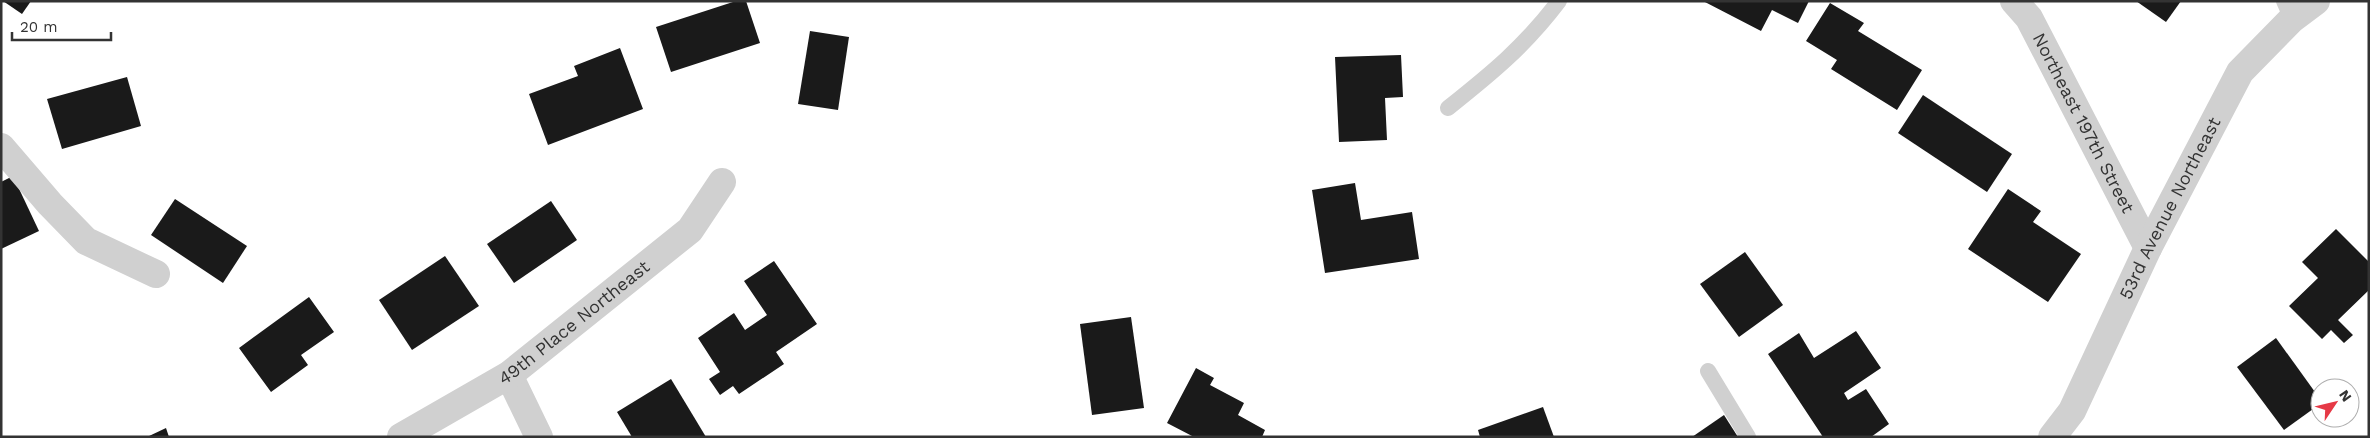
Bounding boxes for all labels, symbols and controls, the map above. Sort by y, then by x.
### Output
scale bar [12,10,111,42]
text: 20 m [20,18,58,36]
street label: Northeast 197th Street [2029,29,2139,217]
street label: 53rd Avenue Northeast [2115,113,2225,303]
street label: 49th Place Northeast [495,255,654,389]
north arrow [2310,378,2360,428]
text: N [2336,387,2355,404]

